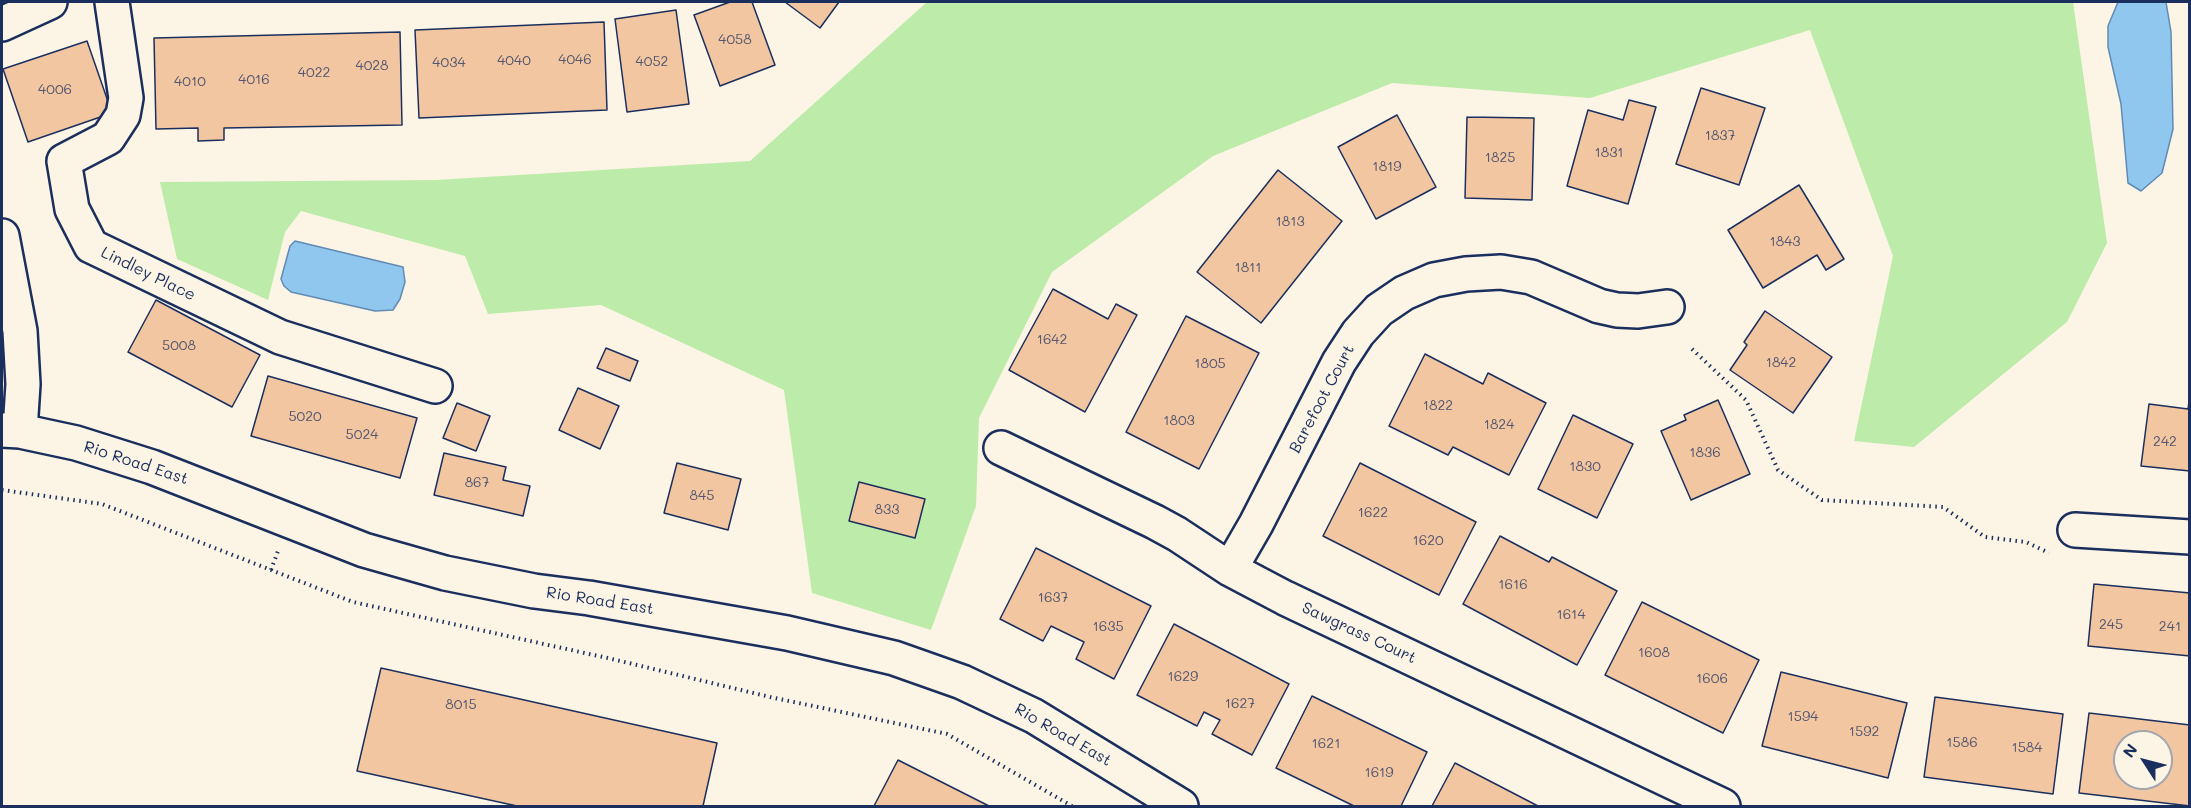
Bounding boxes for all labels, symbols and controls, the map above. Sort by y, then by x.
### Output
house number: 4058 [718,32,752,48]
house number: 4046 [558,52,592,68]
house number: 4040 [497,53,531,69]
house number: 4052 [636,54,668,70]
house number: 4034 [432,55,466,71]
house number: 4028 [355,58,389,74]
house number: 4022 [298,65,330,81]
house number: 4016 [238,72,270,88]
house number: 4010 [174,74,206,90]
house number: 4006 [38,82,72,98]
house number: 1837 [1705,128,1735,144]
house number: 1831 [1594,145,1624,161]
house number: 1825 [1485,150,1515,166]
house number: 1819 [1372,159,1402,175]
house number: 1813 [1275,214,1305,230]
house number: 1843 [1769,234,1801,250]
street label: Lindley Place [98,243,198,305]
house number: 1811 [1234,260,1262,276]
house number: 1642 [1037,332,1067,348]
house number: 5008 [162,338,196,354]
street label: Barefoot Court [1285,342,1359,456]
house number: 1842 [1766,355,1796,371]
house number: 1805 [1194,356,1226,372]
house number: 1822 [1423,398,1453,414]
house number: 5020 [288,409,322,425]
house number: 1803 [1163,413,1195,429]
house number: 1824 [1484,417,1514,433]
house number: 5024 [346,427,378,443]
house number: 242 [2153,434,2177,450]
street label: Rio Road East [81,437,191,489]
house number: 1836 [1689,445,1721,461]
house number: 1830 [1569,459,1601,475]
house number: 867 [465,475,489,491]
house number: 845 [690,488,714,504]
house number: 833 [875,502,899,518]
house number: 1622 [1358,505,1388,521]
house number: 1620 [1412,533,1444,549]
house number: 1616 [1498,577,1528,593]
street label: Rio Road East [545,583,655,619]
house number: 1637 [1038,590,1068,606]
street label: Sawgrass Court [1299,598,1419,668]
house number: 1614 [1556,607,1586,623]
house number: 245 [2099,617,2123,633]
house number: 1635 [1092,619,1124,635]
house number: 241 [2159,619,2181,635]
house number: 1608 [1638,645,1670,661]
house number: 1629 [1168,669,1198,685]
house number: 1606 [1696,671,1728,687]
house number: 1627 [1225,696,1255,712]
house number: 8015 [445,697,477,713]
street label: Rio Road East [1011,700,1115,770]
house number: 1594 [1788,709,1818,725]
house number: 1592 [1849,724,1879,740]
north arrow [2113,730,2173,790]
house number: 1586 [1946,735,1978,751]
house number: 1621 [1312,736,1340,752]
text: N [2118,739,2142,761]
house number: 1584 [2011,740,2043,756]
house number: 1619 [1364,765,1394,781]

